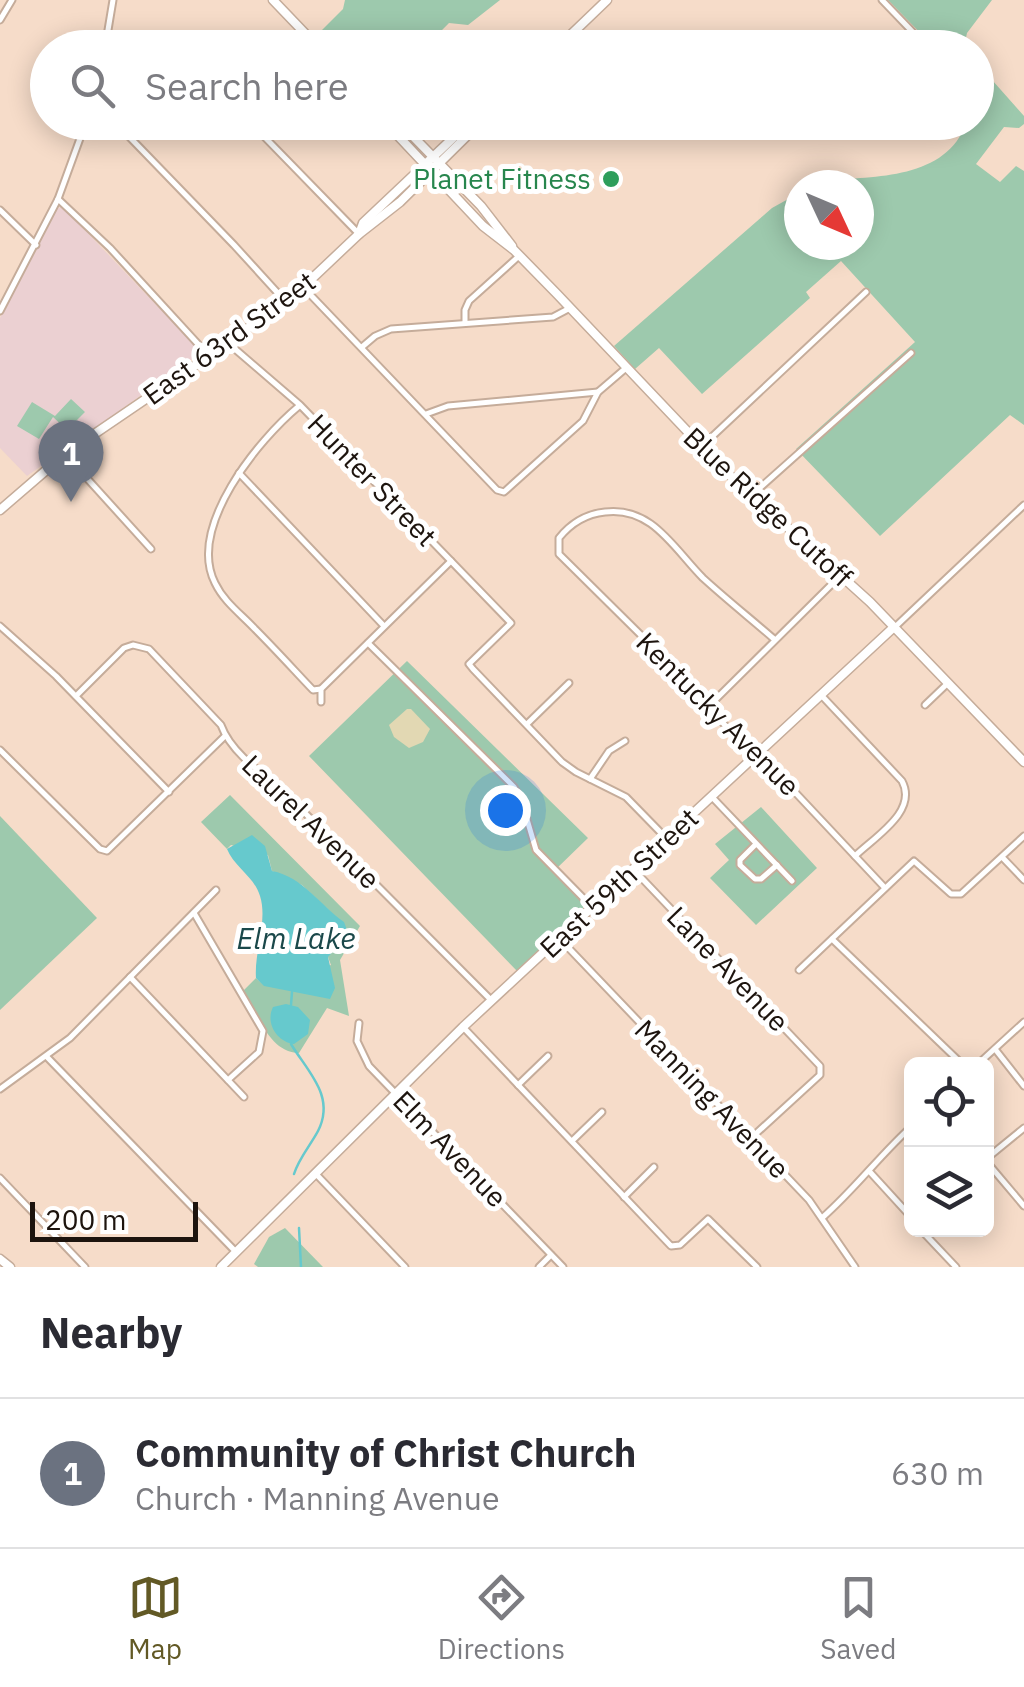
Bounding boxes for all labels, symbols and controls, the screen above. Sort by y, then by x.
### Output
search box [30,30,994,140]
icon: search [65,58,120,113]
text: Search here [145,61,349,110]
place label: Planet Fitness [413,160,591,197]
marker: Planet Fitness [600,168,622,190]
north arrow [784,170,874,260]
street label: East 63rd Street [135,263,322,413]
street label: Hunter Street [300,406,445,554]
street label: Blue Ridge Cutoff [676,419,861,595]
pin: 1 [38,420,104,502]
street label: Kentucky Avenue [629,624,808,803]
street label: Laurel Avenue [234,746,388,897]
your location [480,785,531,836]
street label: East 59th Street [531,800,706,966]
street label: Lane Avenue [659,898,797,1039]
water label: Elm Lake [236,918,356,957]
street label: Manning Avenue [627,1011,798,1186]
map controls [904,1057,994,1237]
button: locate [904,1057,994,1147]
street label: Elm Avenue [385,1082,515,1215]
button: layers [904,1147,994,1237]
scale bar [30,1197,198,1242]
text: 200 m [45,1201,126,1238]
text: Nearby [40,1305,182,1360]
text: Community of Christ Church [135,1428,636,1477]
text: 1 [63,1452,82,1494]
text: 630 m [891,1452,984,1494]
text: Church · Manning Avenue [135,1477,500,1519]
tab: Map [128,1570,183,1667]
tab: Directions [438,1570,565,1667]
tab: Saved [820,1570,896,1667]

